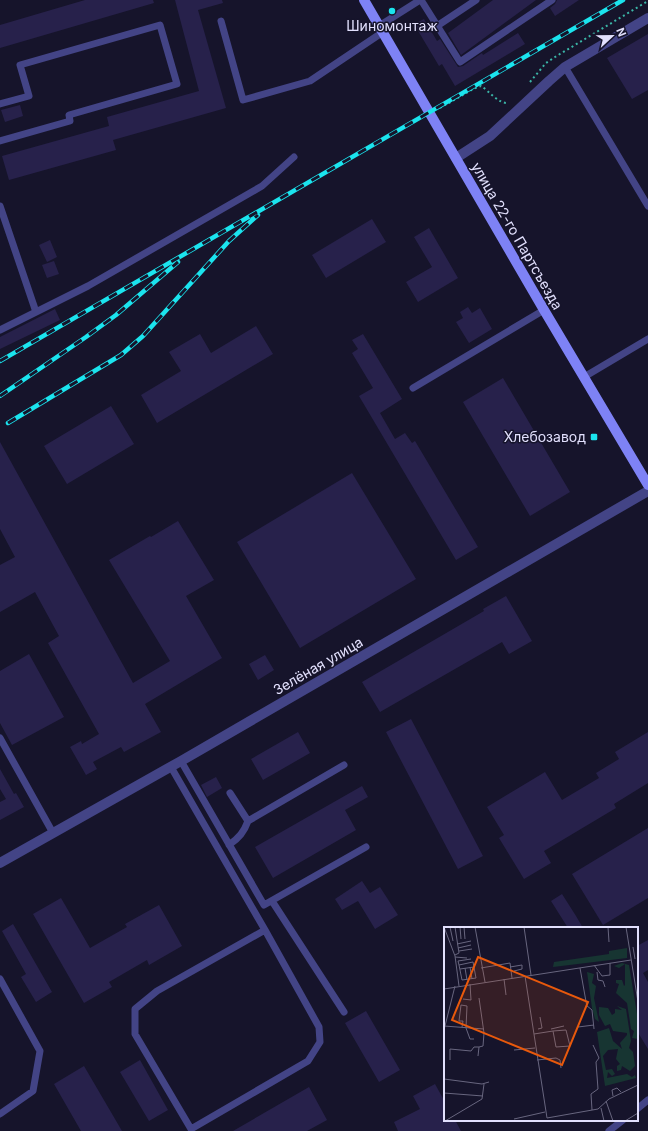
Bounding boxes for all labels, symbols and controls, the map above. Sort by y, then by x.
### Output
marker: Шиномонтаж [387,6,397,16]
north arrow [592,16,632,56]
place label: Шиномонтаж [346,17,438,34]
text: N [613,26,629,39]
street label: улица 22-го Партсъезда [468,159,567,312]
place label: Хлебозавод [504,428,586,445]
marker: Хлебозавод [589,432,599,442]
street label: Зелёная улица [270,633,366,698]
inset map [444,927,638,1121]

